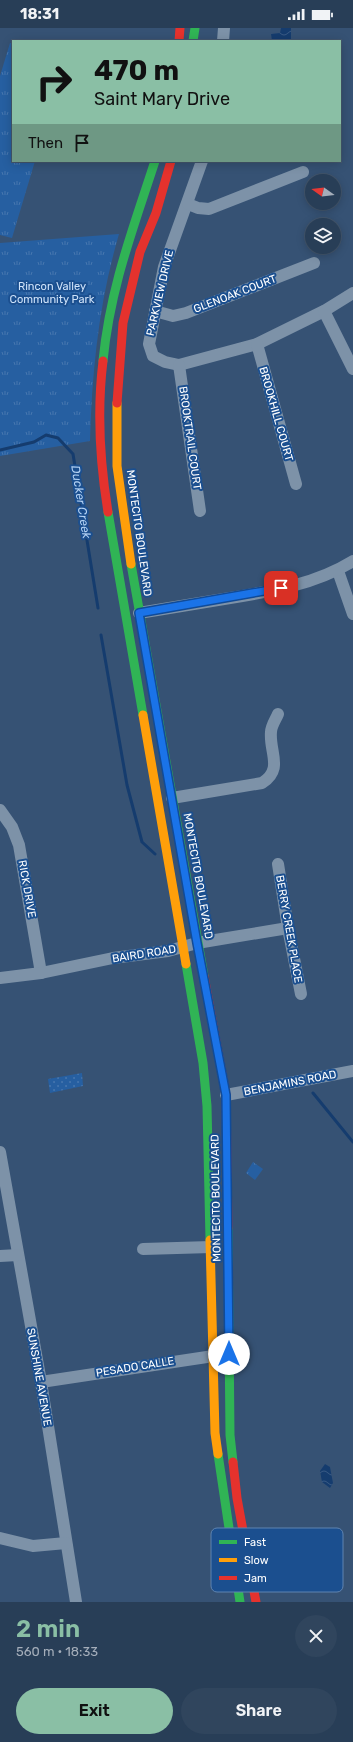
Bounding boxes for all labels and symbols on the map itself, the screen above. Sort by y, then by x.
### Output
north arrow [305,174,341,210]
street label: PARKVIEW DRIVE [144,249,176,337]
street label: GLENOAK COURT [192,272,279,316]
park label: Rincon Valley Community Park [10,280,95,306]
street label: BROOKHILL COURT [256,365,296,463]
street label: BROOKTRAIL COURT [176,385,204,491]
water label: Ducker Creek [68,464,94,540]
street label: MONTECITO BOULEVARD [124,469,154,597]
pin [264,571,298,605]
street label: MONTECITO BOULEVARD [181,812,215,940]
street label: RICK DRIVE [16,859,39,919]
street label: BERRY CREEK PLACE [273,874,305,984]
street label: BAIRD ROAD [111,943,177,965]
street label: BENJAMINS ROAD [243,1068,337,1098]
street label: MONTECITO BOULEVARD [208,1134,224,1262]
street label: SUNSHINE AVENUE [24,1327,54,1427]
position arrow [208,1333,250,1375]
street label: PESADO CALLE [95,1354,175,1380]
legend [211,1528,343,1592]
text: Fast [244,1536,267,1549]
text: Slow [244,1554,269,1567]
text: Jam [244,1572,267,1585]

